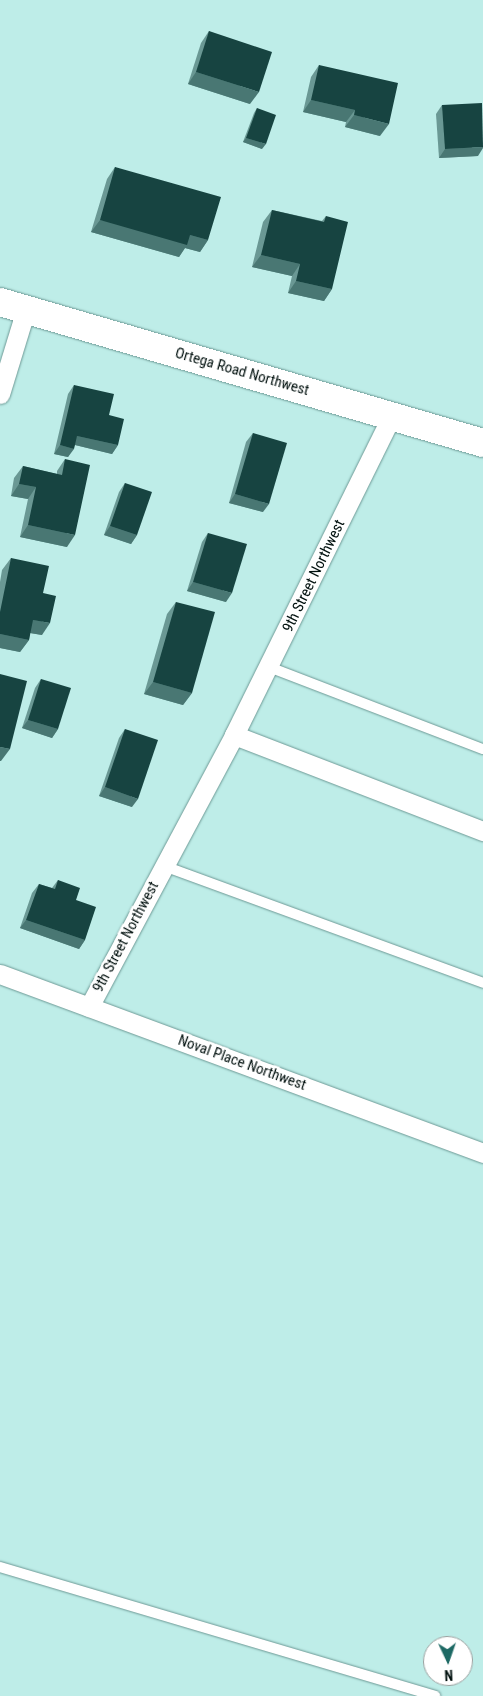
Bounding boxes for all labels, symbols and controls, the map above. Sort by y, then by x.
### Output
street label: Ortega Road Northwest [173,344,311,400]
street label: 9th Street Northwest [279,517,349,635]
street label: 9th Street Northwest [89,879,163,995]
street label: Noval Place Northwest [176,1031,308,1095]
north arrow [423,1636,473,1686]
text: N [444,1667,453,1683]

